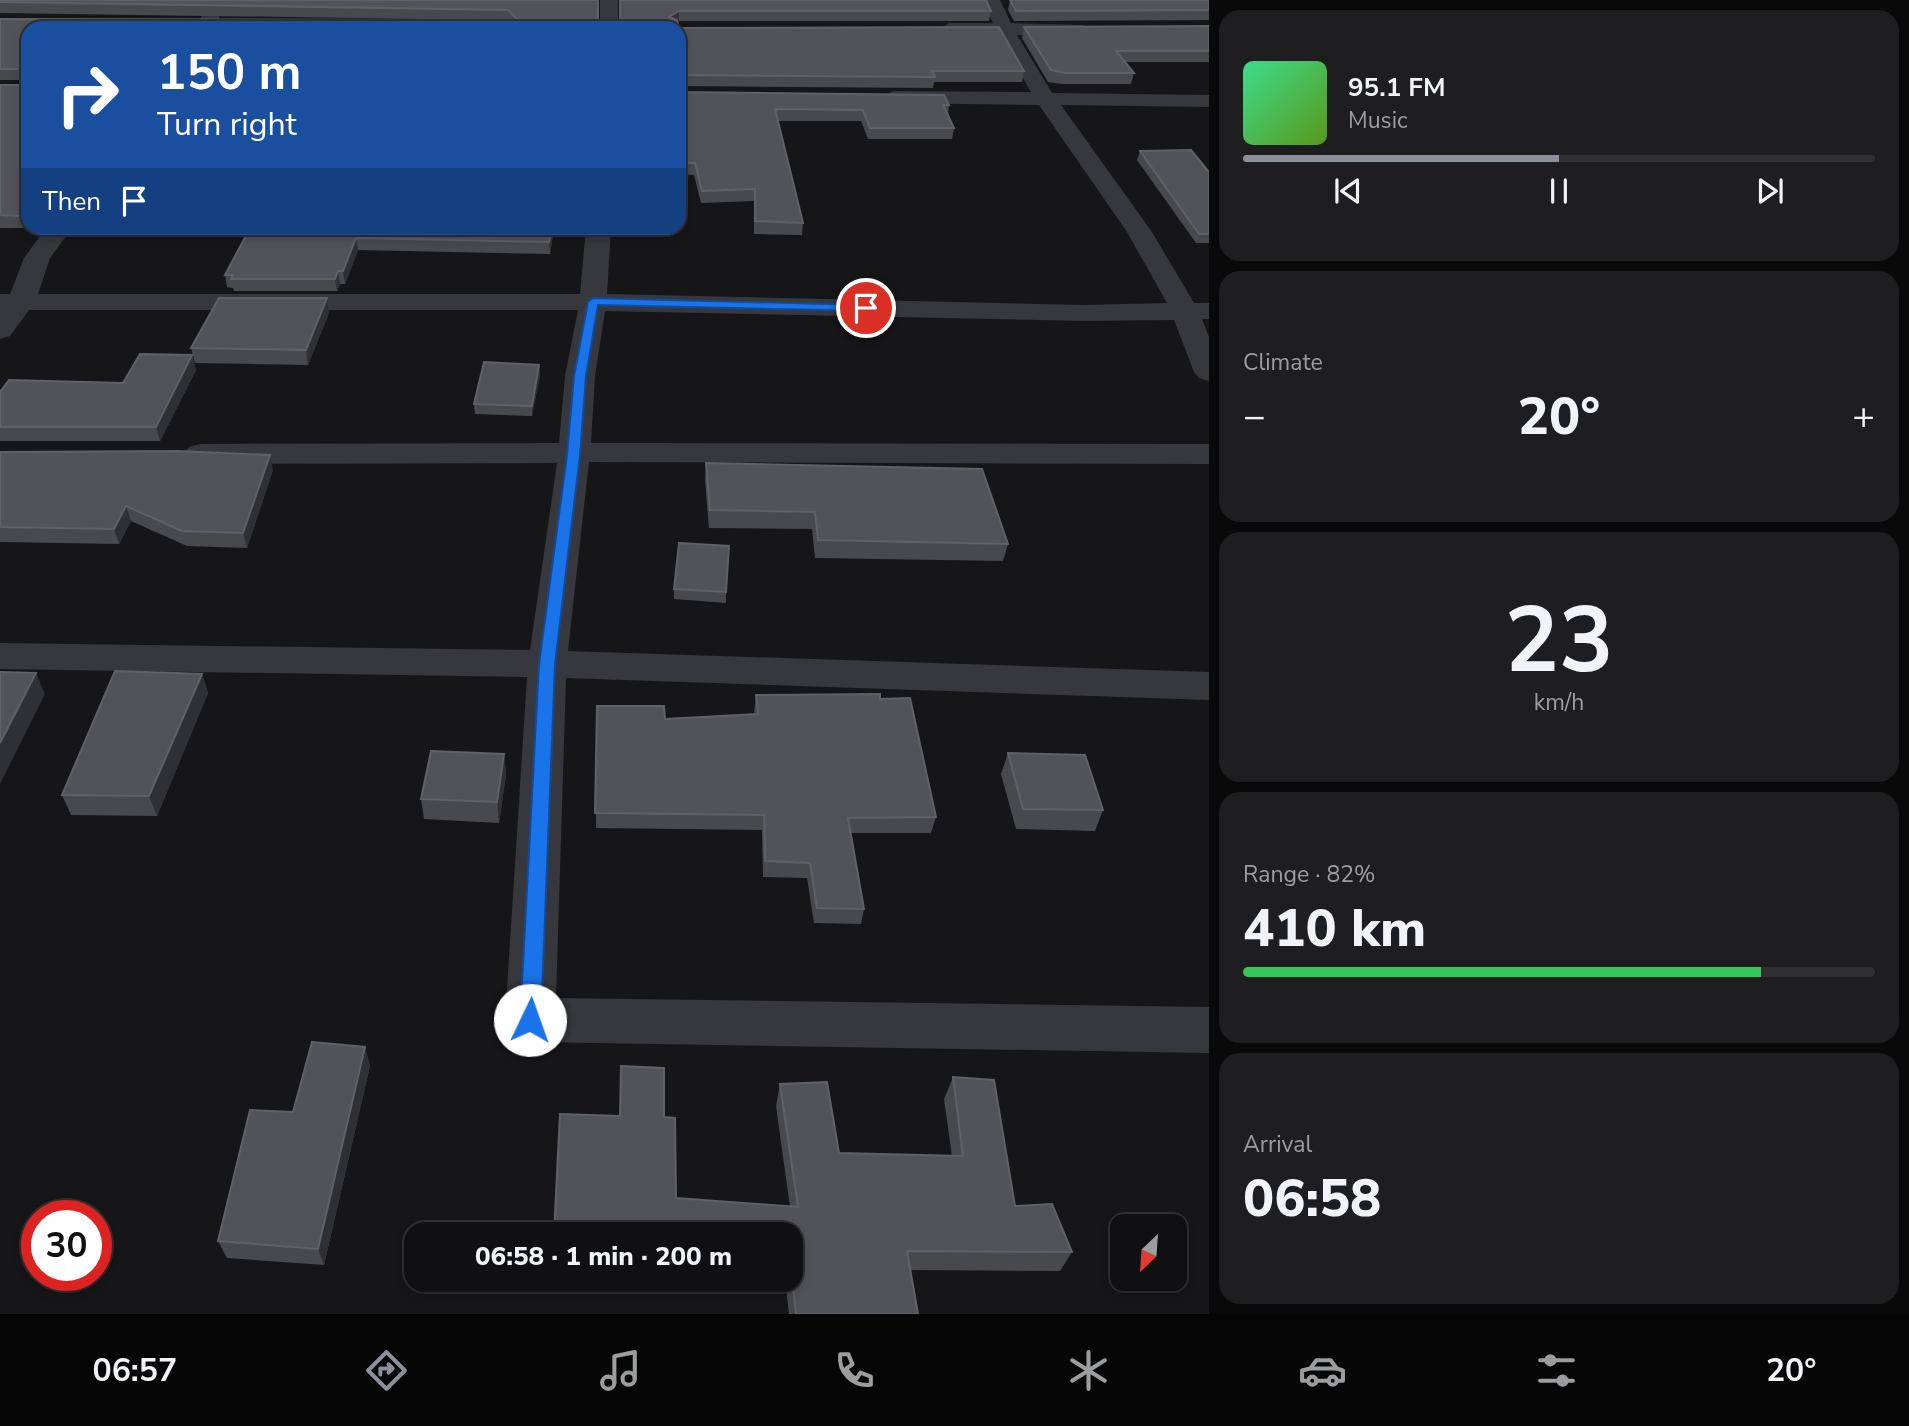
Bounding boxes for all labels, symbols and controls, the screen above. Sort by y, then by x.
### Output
text: 150 m [157,39,301,106]
icon: right [42,49,133,140]
text: 95.1 FM [1348,70,1445,105]
text: Turn right [157,103,297,146]
text: Music [1348,105,1408,136]
icon: previous [1329,172,1367,210]
icon: pause [1540,172,1578,210]
icon: next [1751,172,1789,210]
icon: arrive [115,182,153,220]
text: Then [42,184,101,219]
pin [836,278,896,338]
icon: arrive [847,289,885,327]
text: Climate [1243,347,1323,378]
text: 20° [1518,381,1600,452]
text: − [1243,391,1266,442]
text: + [1852,391,1875,442]
text: 23 [1504,579,1614,703]
text: km/h [1534,687,1584,718]
text: Range · 82% [1243,859,1375,890]
text: 410 km [1243,893,1426,964]
position arrow [493,983,567,1057]
text: Arrival [1243,1129,1312,1160]
text: 06:58 [1243,1163,1381,1234]
speed limit sign: 30 [21,1200,112,1291]
north arrow [1110,1214,1186,1292]
map controls [1110,1214,1187,1291]
text: 06:58 · 1 min · 200 m [475,1239,732,1274]
icon: directions [362,1346,411,1395]
icon: music [596,1346,645,1395]
icon: phone [830,1346,879,1395]
icon: climate [1064,1346,1113,1395]
icon: car [1298,1346,1347,1395]
icon: filters [1532,1346,1581,1395]
text: 06:57 [92,1349,177,1392]
text: 20° [1766,1349,1816,1392]

